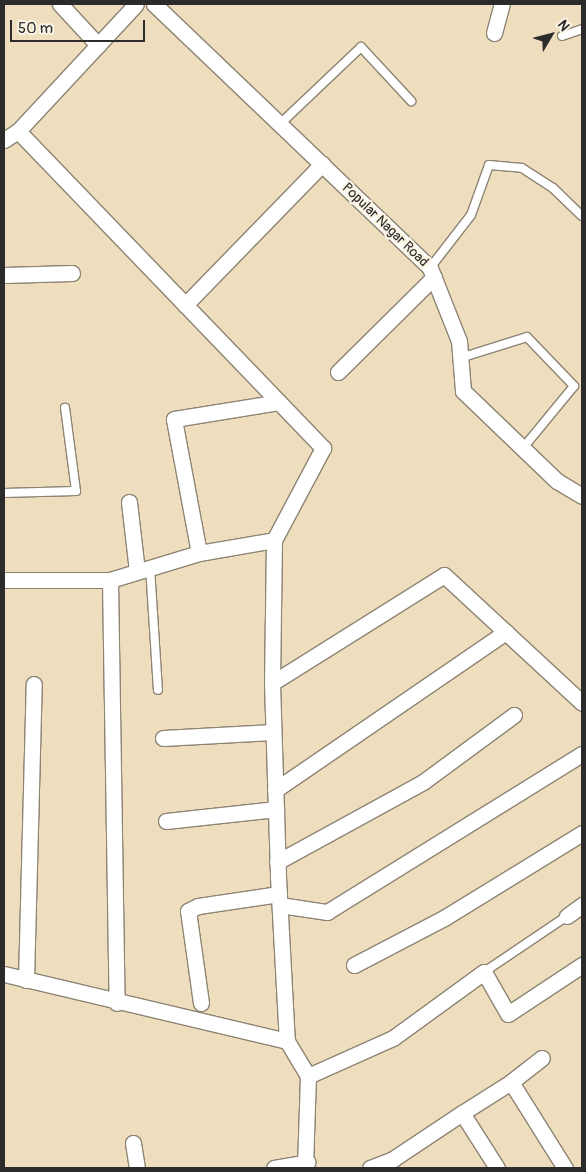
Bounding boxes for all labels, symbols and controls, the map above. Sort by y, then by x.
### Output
scale bar [12,10,148,42]
north arrow [526,10,576,60]
text: N [554,17,573,35]
text: 50 m [18,19,53,38]
street label: Popular Nagar Road [338,180,432,270]

